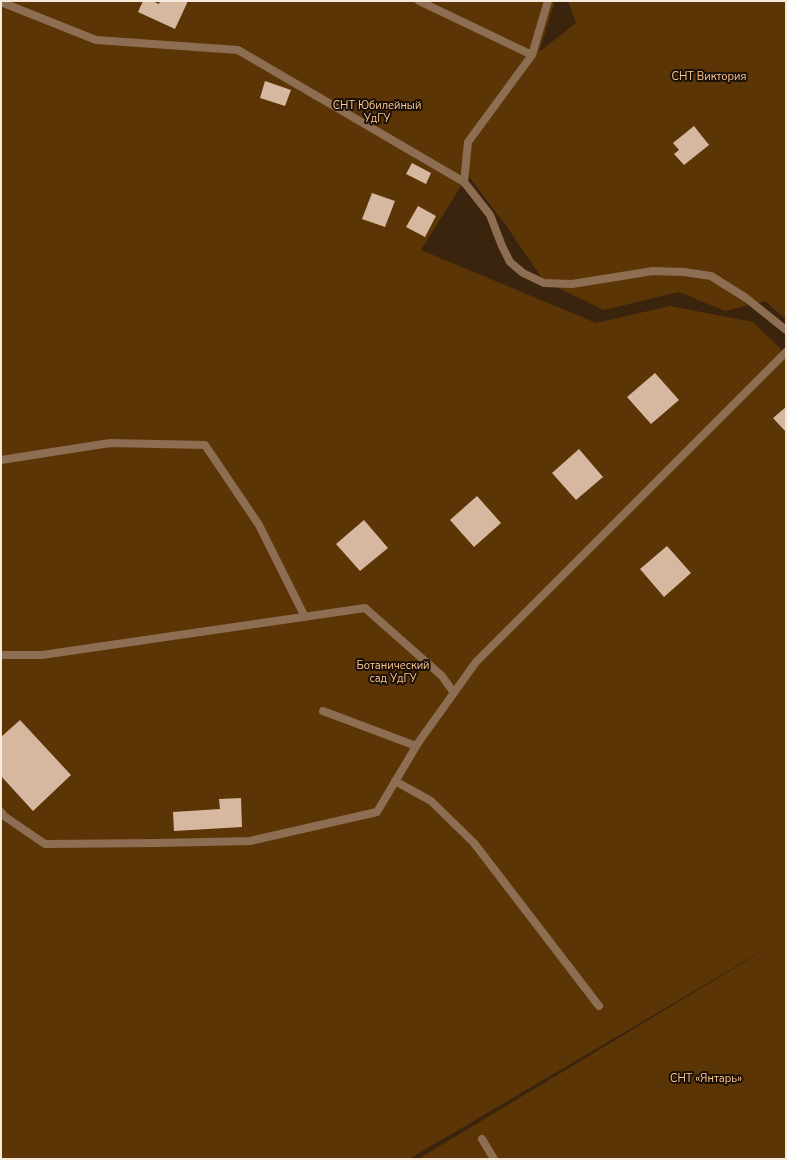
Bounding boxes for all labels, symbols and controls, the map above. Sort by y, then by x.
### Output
park label: СНТ Виктория [672,70,746,84]
park label: СНТ Юбилейный УдГУ [333,99,421,125]
park label: Ботанический сад УдГУ [356,659,430,685]
park label: СНТ «Янтарь» [670,1072,742,1086]

